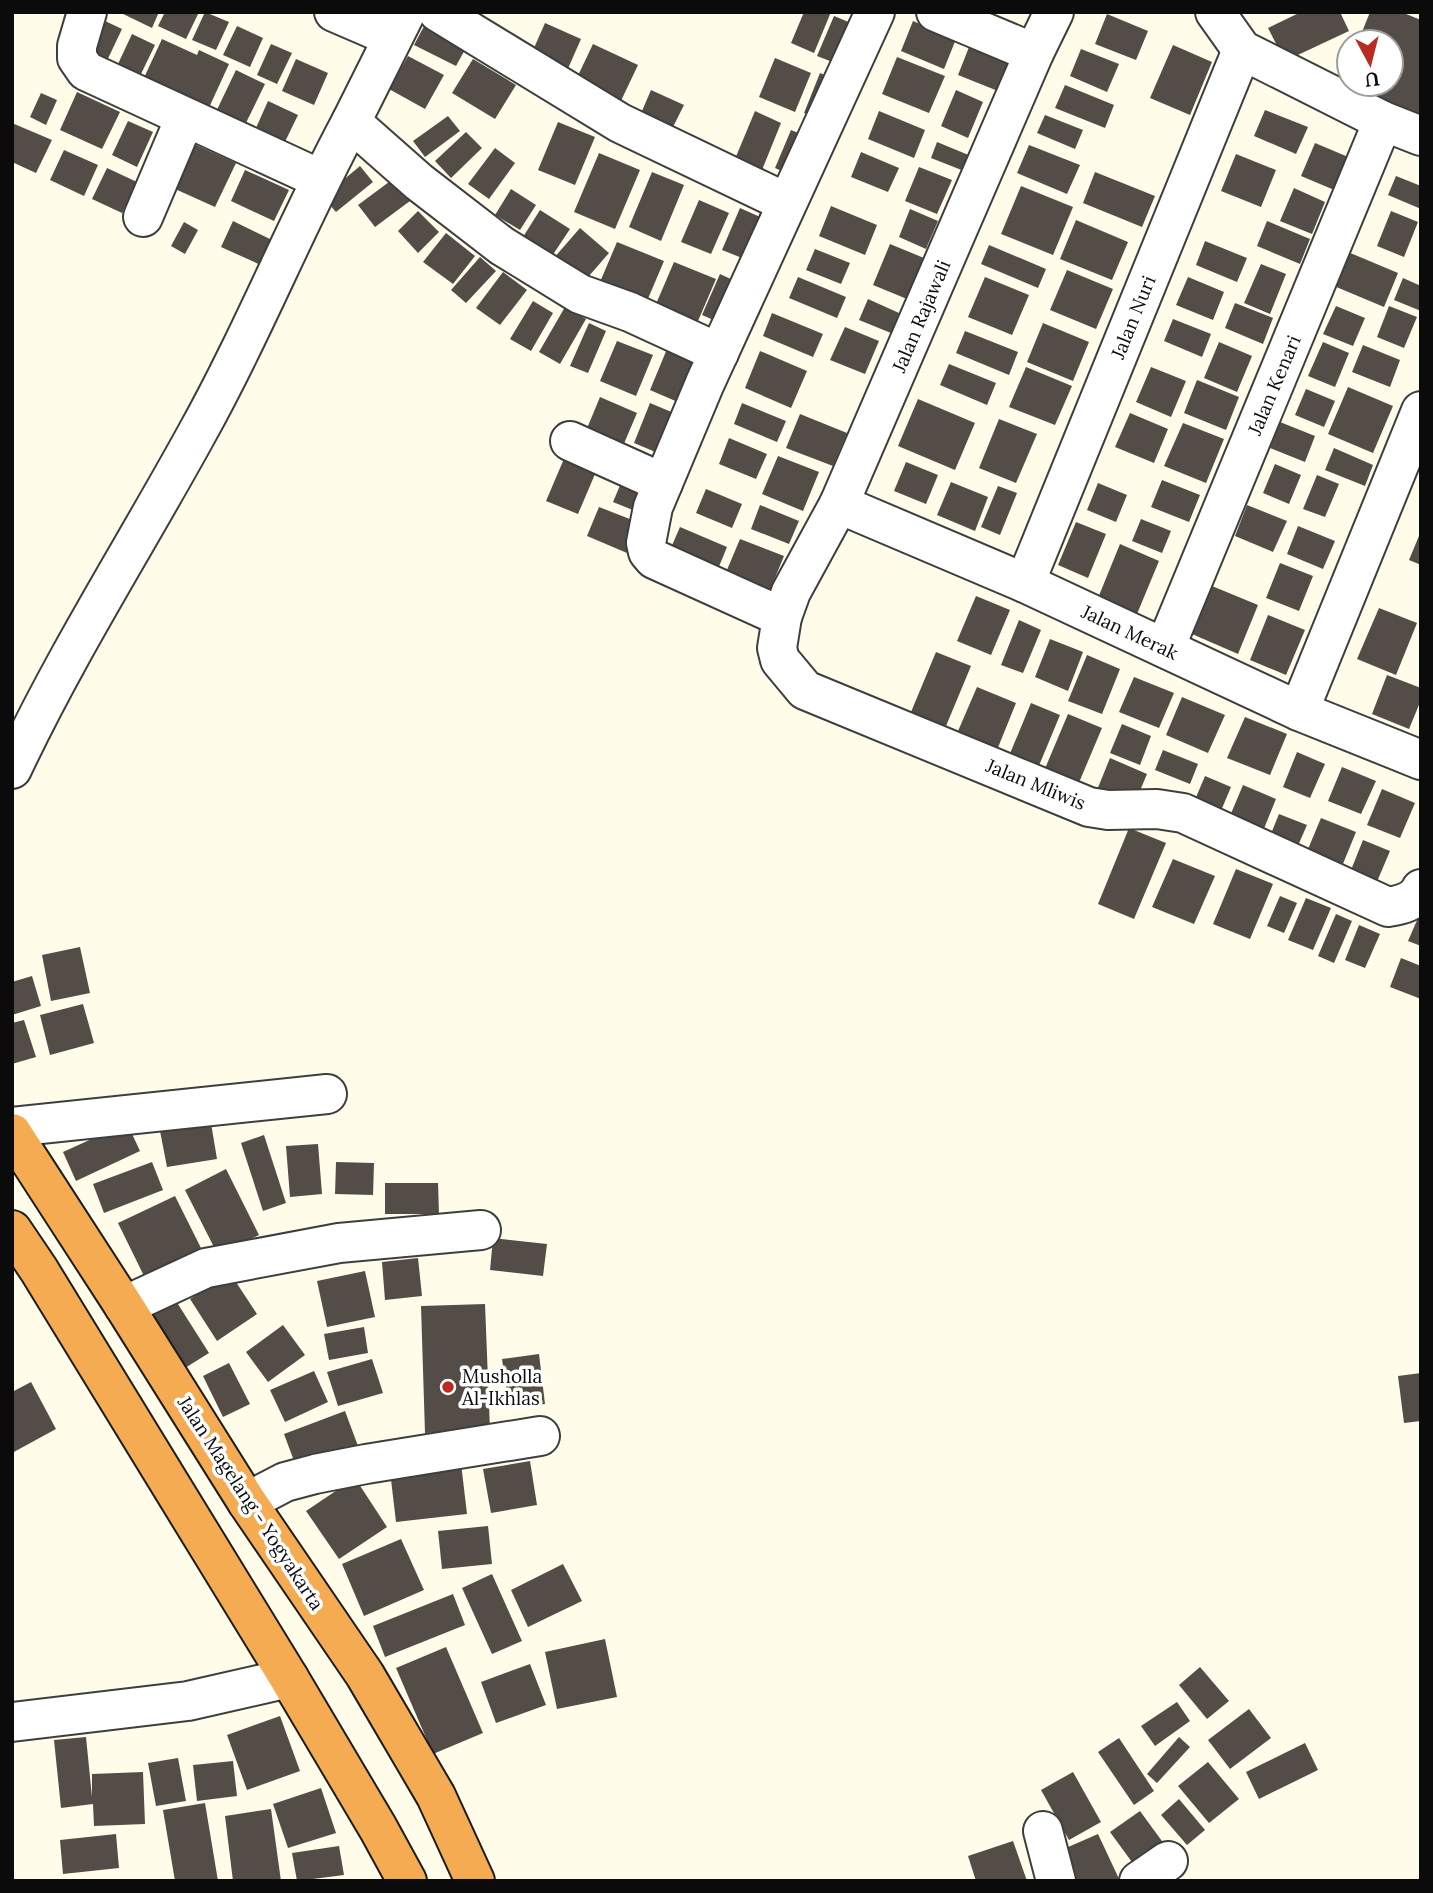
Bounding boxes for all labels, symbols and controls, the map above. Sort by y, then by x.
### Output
north arrow [1335,28,1405,98]
text: U [1363,67,1381,93]
street label: Jalan Rajawali [886,256,955,377]
street label: Jalan Nuri [1105,272,1161,363]
street label: Jalan Kenari [1242,332,1306,439]
street label: Jalan Merak [1077,599,1183,665]
street label: Jalan Mliwis [982,753,1090,815]
place label: Musholla Al-Ikhlas [461,1364,542,1410]
marker: Musholla Al-Ikhlas [440,1379,456,1395]
street label: Jalan Magelang - Yogyakarta [172,1391,329,1615]

